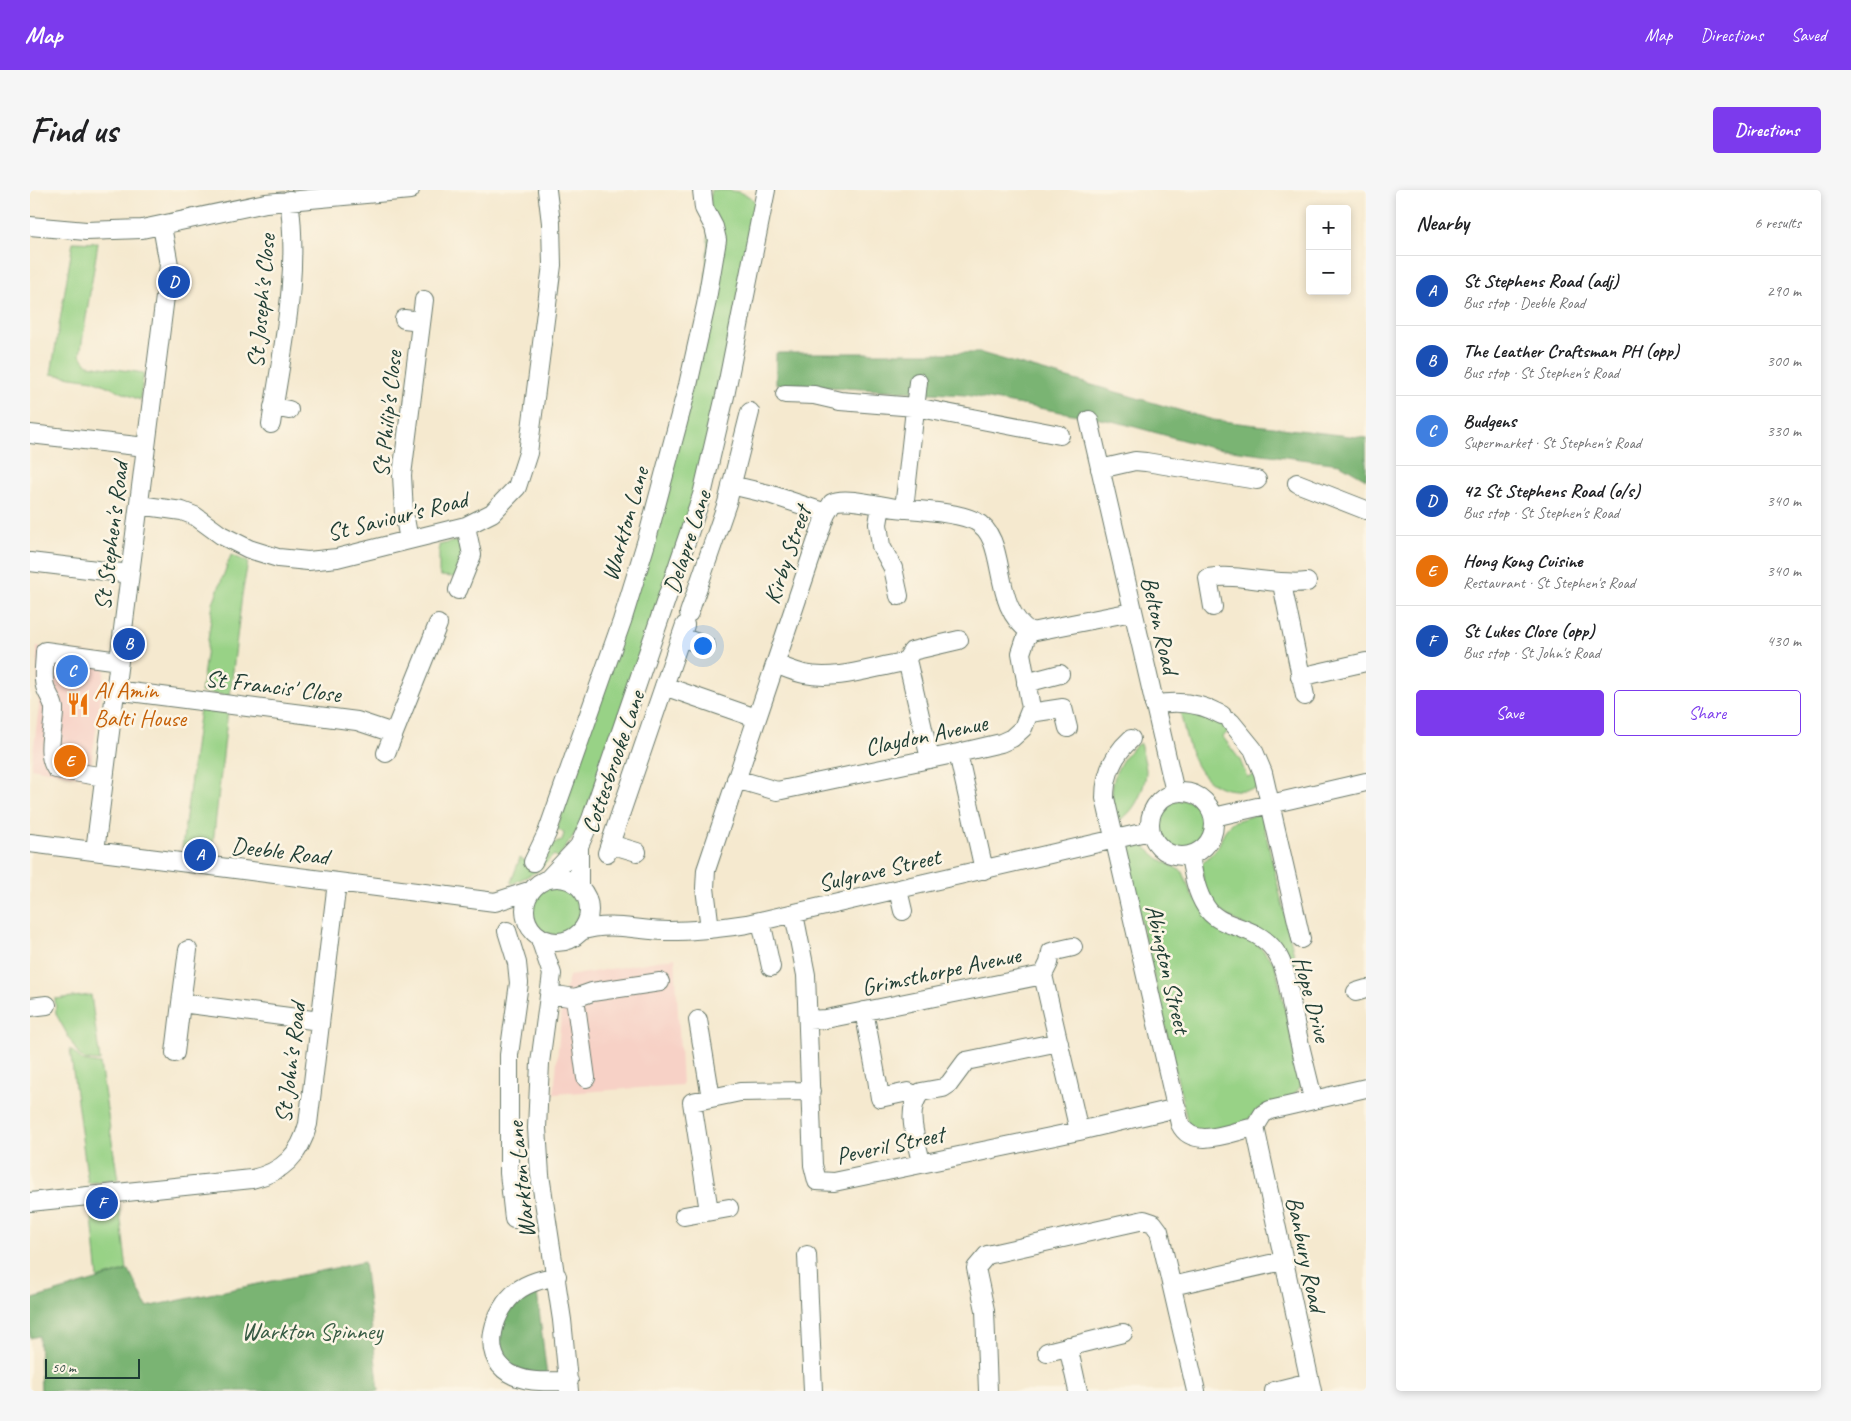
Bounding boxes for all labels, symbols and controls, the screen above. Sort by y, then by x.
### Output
text: Map [25,20,62,50]
text: Map [1645,24,1672,46]
text: Directions [1700,24,1763,46]
text: Saved [1791,24,1826,46]
button: Directions [1713,107,1821,153]
text: Find us [30,108,117,153]
map controls [1306,205,1351,295]
button: + [1306,205,1351,250]
text: Nearby [1416,210,1469,236]
text: 6 results [1754,213,1801,233]
street label: St Joseph's Close [240,230,282,369]
button: − [1306,250,1351,295]
pin: D [158,263,190,301]
text: St Stephens Road (adj) [1463,269,1619,293]
text: A [1428,281,1436,301]
text: 290 m [1767,281,1801,301]
text: Bus stop · Deeble Road [1463,293,1585,313]
text: The Leather Craftsman PH (opp) [1463,339,1679,363]
street label: St Philip's Close [365,347,409,479]
text: B [1428,351,1436,371]
text: 300 m [1767,351,1801,371]
text: Bus stop · St Stephen's Road [1463,363,1619,383]
text: Budgens [1463,409,1516,433]
text: C [1428,421,1436,441]
text: 330 m [1767,421,1801,441]
text: Supermarket · St Stephen's Road [1463,433,1641,453]
street label: St Stephen's Road [87,457,135,612]
street label: Warkton Lane [594,462,656,584]
text: 42 St Stephens Road (o/s) [1463,479,1640,503]
street label: St Saviour's Road [324,483,474,548]
street label: Delapre Lane [656,485,718,597]
text: D [1427,491,1437,511]
text: 340 m [1767,491,1801,511]
street label: Kirby Street [756,499,819,608]
text: Bus stop · St Stephen's Road [1463,503,1619,523]
text: Hong Kong Cuisine [1463,549,1582,573]
text: E [1428,561,1436,581]
text: 340 m [1767,561,1801,581]
text: Restaurant · St Stephen's Road [1463,573,1635,593]
street label: Belton Road [1134,574,1187,680]
text: St Lukes Close (opp) [1463,619,1594,643]
pin: B [113,625,145,663]
text: F [1428,631,1436,651]
text: 430 m [1767,631,1801,651]
your location [690,633,716,659]
text: Bus stop · St John's Road [1463,643,1600,663]
pin: C [56,652,88,690]
street label: St Francis' Close [204,663,345,709]
place label: Al Amin Balti House [94,675,188,733]
street label: Cottesbrooke Lane [575,685,652,837]
button: Save [1416,690,1604,736]
button: Share [1614,690,1801,736]
restaurant icon: Al Amin Balti House [65,691,91,717]
street label: Claydon Avenue [862,707,992,763]
pin: E [54,742,86,780]
street label: Deeble Road [230,830,334,872]
pin: A [184,836,216,874]
street label: Sulgrave Street [815,841,945,899]
street label: Abington Street [1139,902,1198,1038]
street label: Grimsthorpe Avenue [859,939,1025,1002]
street label: Hope Drive [1286,953,1338,1047]
street label: St John's Road [268,998,313,1125]
street label: Warkton Lane [500,1118,542,1240]
street label: Peveril Street [833,1118,950,1171]
pin: F [86,1184,118,1222]
street label: Banbury Road [1279,1194,1334,1318]
park label: Warkton Spinney [242,1316,384,1346]
scale bar [45,1356,140,1379]
text: 50 m [52,1359,76,1376]

